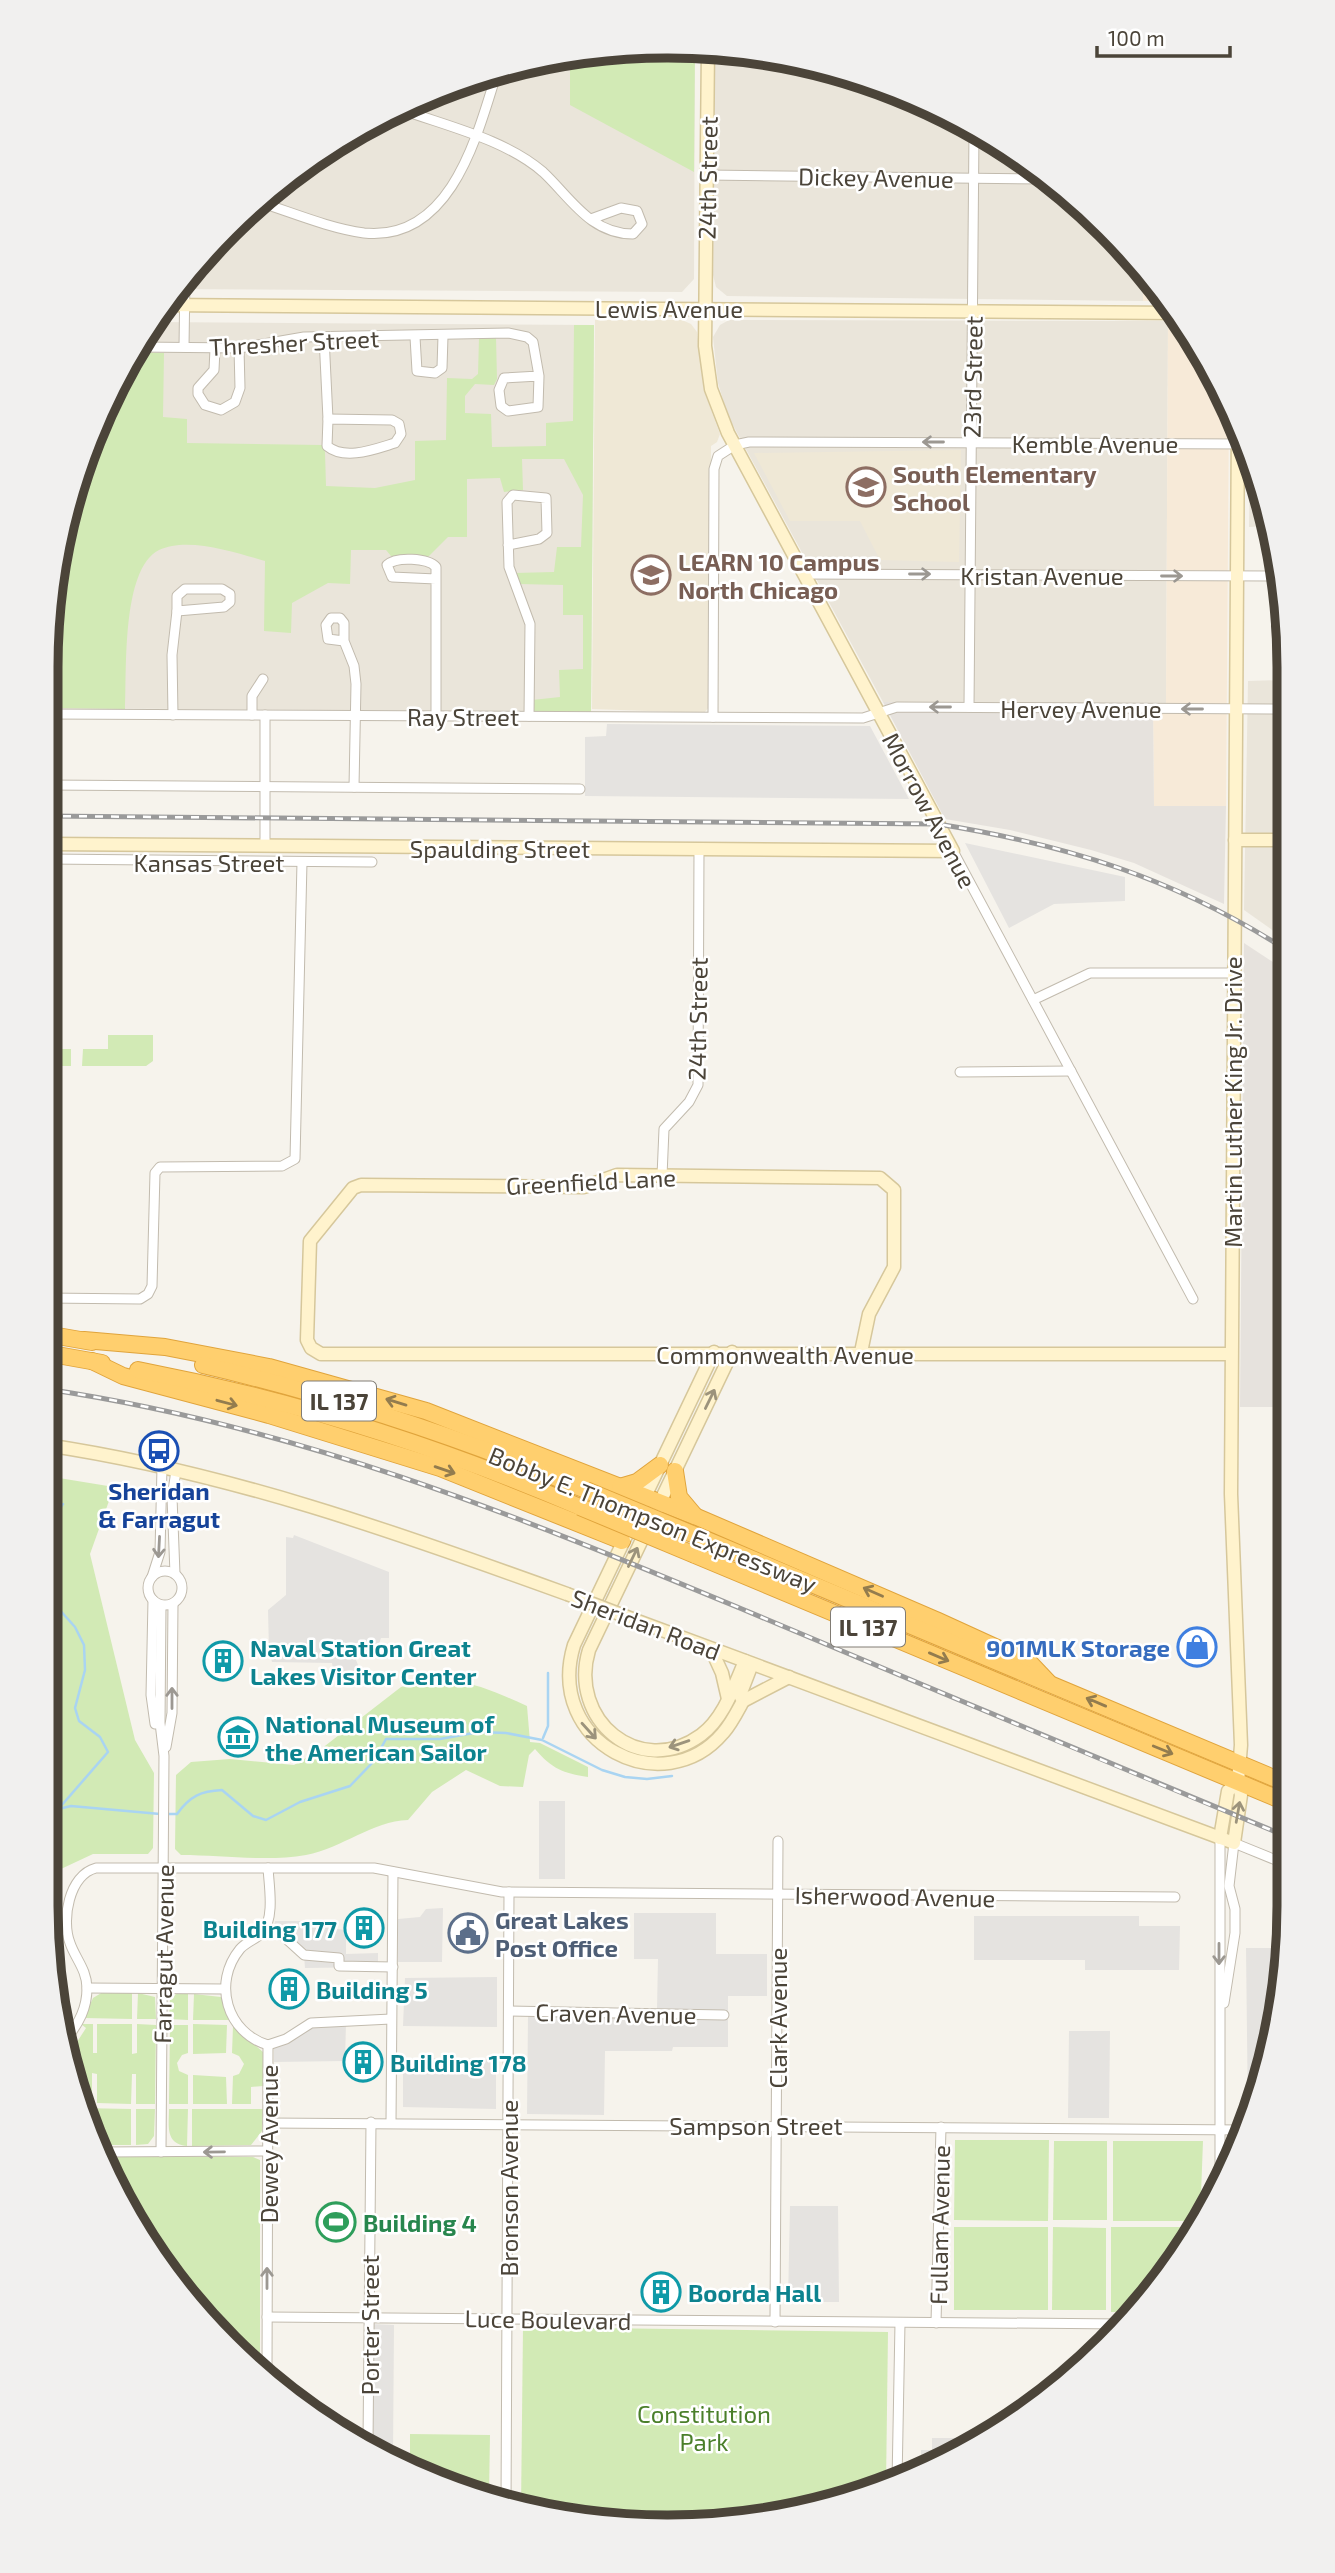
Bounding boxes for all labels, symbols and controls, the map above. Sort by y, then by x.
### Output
scale bar [1097,14,1230,58]
text: 100 m [1108,25,1165,50]
street label: 24th Street [691,116,723,240]
street label: Dickey Avenue [798,161,954,193]
street label: Lewis Avenue [595,294,743,323]
street label: 23rd Street [956,316,988,438]
street label: Thresher Street [208,323,380,361]
street label: Kemble Avenue [1012,429,1178,458]
one-way arrow [922,435,945,449]
place label: South Elementary School [893,459,1097,516]
school or university icon: South Elementary School [845,466,887,508]
place label: LEARN 10 Campus North Chicago [678,547,879,604]
school or university icon: LEARN 10 Campus North Chicago [630,554,672,596]
street label: Kristan Avenue [960,561,1124,590]
one-way arrow [908,567,931,581]
one-way arrow [1160,569,1183,583]
street label: Hervey Avenue [1000,694,1162,723]
one-way arrow [929,700,952,714]
street label: Ray Street [407,702,519,731]
one-way arrow [1180,702,1203,716]
street label: Morrow Avenue [877,727,983,893]
street label: Spaulding Street [410,834,590,863]
street label: Kansas Street [134,848,284,877]
street label: Martin Luther King Jr. Drive [1218,956,1247,1248]
street label: 24th Street [681,957,713,1081]
street label: Greenfield Lane [505,1162,677,1200]
street label: Commonwealth Avenue [656,1340,914,1369]
road number: IL 137 [302,1382,376,1420]
one-way arrow [703,1389,717,1410]
one-way arrow [386,1394,408,1407]
one-way arrow [216,1398,238,1411]
bus stop icon: Sheridan & Farragut [138,1430,180,1472]
street label: Bobby E. Thompson Expressway [485,1440,821,1598]
one-way arrow [433,1465,455,1477]
place label: Sheridan & Farragut [98,1476,220,1533]
one-way arrow [153,1536,166,1559]
one-way arrow [627,1547,640,1568]
street label: Sheridan Road [567,1582,725,1666]
one-way arrow [863,1585,884,1598]
road number: IL 137 [831,1608,905,1646]
shop icon: 901MLK Storage [1176,1626,1218,1668]
place label: Naval Station Great Lakes Visitor Center [250,1633,477,1690]
place label: 901MLK Storage [986,1633,1170,1662]
building icon: Naval Station Great Lakes Visitor Center [202,1640,244,1682]
one-way arrow [927,1651,949,1664]
one-way arrow [165,1687,179,1710]
one-way arrow [1086,1695,1107,1708]
place label: National Museum of the American Sailor [265,1709,495,1766]
museum icon: National Museum of the American Sailor [217,1716,259,1758]
one-way arrow [581,1722,598,1739]
one-way arrow [669,1739,691,1751]
one-way arrow [1152,1745,1173,1758]
one-way arrow [1232,1801,1245,1824]
street label: Farragut Avenue [147,1864,179,2044]
street label: Isherwood Avenue [794,1880,996,1912]
place label: Great Lakes Post Office [495,1905,629,1962]
building icon: Building 177 [343,1907,385,1949]
public building icon: Great Lakes Post Office [447,1912,489,1954]
place label: Building 177 [203,1914,337,1943]
one-way arrow [1212,1942,1226,1965]
street label: Clark Avenue [763,1948,792,2088]
building icon: Building 5 [268,1968,310,2010]
place label: Building 5 [316,1975,428,2004]
street label: Craven Avenue [535,1997,697,2029]
building icon: Building 178 [342,2041,384,2083]
place label: Building 178 [390,2048,527,2077]
street label: Dewey Avenue [254,2065,283,2223]
street label: Bronson Avenue [494,2100,523,2276]
street label: Sampson Street [669,2111,843,2140]
one-way arrow [203,2145,226,2159]
street label: Fullam Avenue [923,2145,955,2305]
sports icon: Building 4 [315,2201,357,2243]
place label: Building 4 [363,2208,477,2237]
street label: Porter Street [355,2255,384,2395]
one-way arrow [260,2267,274,2290]
building icon: Boorda Hall [640,2271,682,2313]
place label: Boorda Hall [688,2278,821,2307]
street label: Luce Boulevard [464,2303,632,2335]
park label: Constitution Park [637,2399,771,2456]

